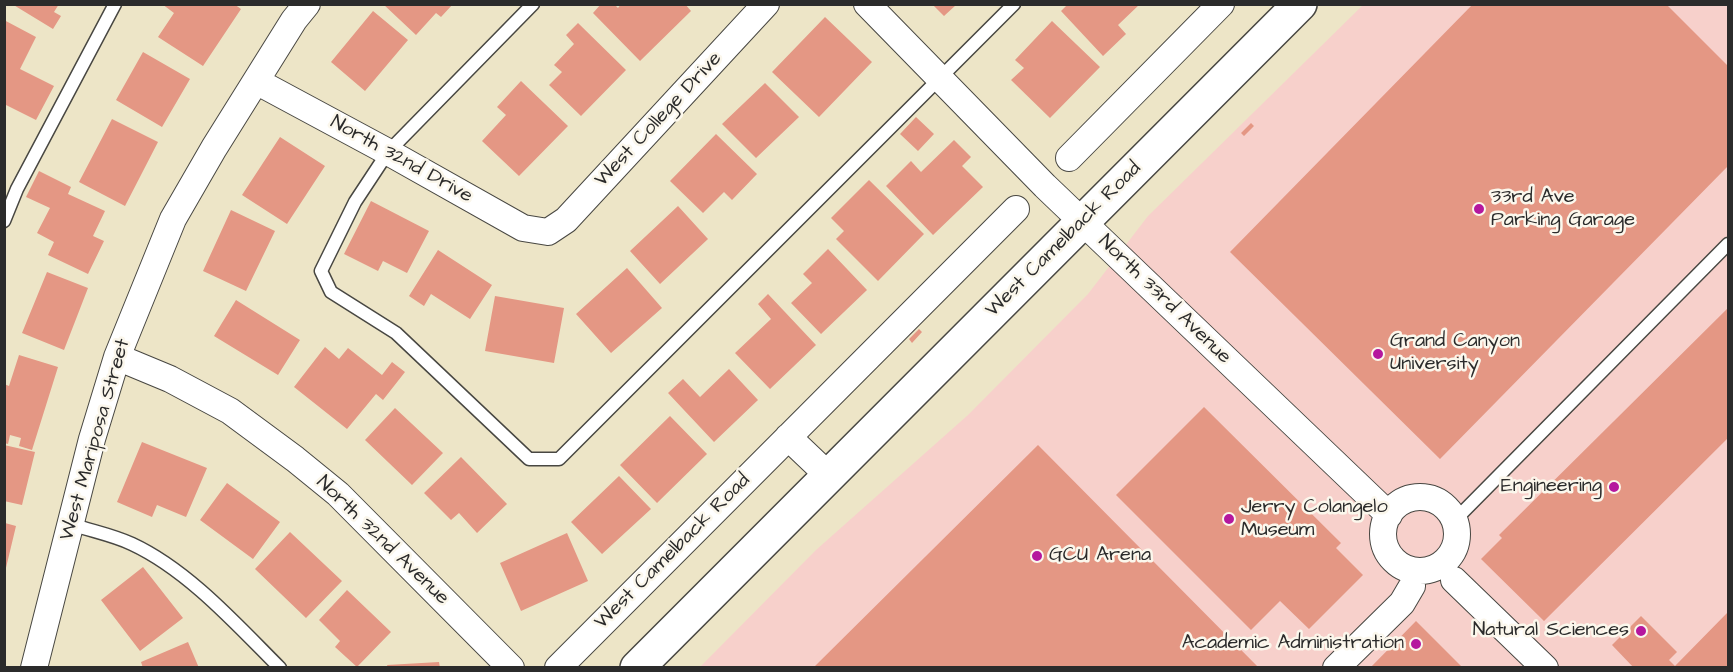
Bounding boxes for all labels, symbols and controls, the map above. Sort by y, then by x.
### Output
street label: West College Drive [590,48,728,192]
street label: North 32nd Drive [326,111,476,209]
street label: West Camelback Road [981,157,1147,323]
place label: 33rd Ave Parking Garage [1491,186,1635,233]
marker: 33rd Ave Parking Garage [1472,202,1486,216]
street label: North 33rd Avenue [1093,230,1235,370]
place label: Grand Canyon University [1390,330,1520,377]
street label: West Mariposa Street [56,336,136,544]
marker: Grand Canyon University [1371,347,1385,361]
street label: West Camelback Road [590,469,756,635]
street label: North 32nd Avenue [310,471,454,611]
place label: Engineering [1501,475,1602,499]
marker: Engineering [1607,480,1621,494]
place label: Jerry Colangelo Museum [1241,496,1388,543]
marker: Jerry Colangelo Museum [1222,512,1236,526]
place label: GCU Arena [1049,544,1151,568]
marker: GCU Arena [1030,549,1044,563]
place label: Natural Sciences [1473,619,1629,643]
marker: Natural Sciences [1634,624,1648,638]
place label: Academic Administration [1182,632,1404,656]
marker: Academic Administration [1409,637,1423,651]

